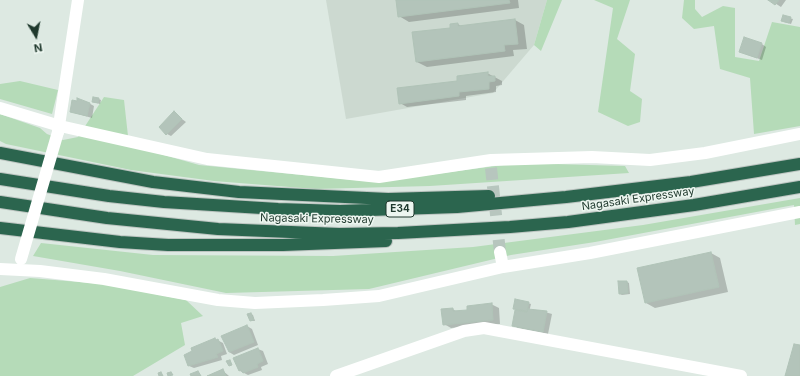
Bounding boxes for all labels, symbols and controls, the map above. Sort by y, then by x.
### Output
north arrow [16,16,56,56]
text: N [33,40,43,55]
street label: Nagasaki Expressway [581,185,695,213]
road number: E34 [386,201,414,217]
street label: Nagasaki Expressway [260,211,374,227]

